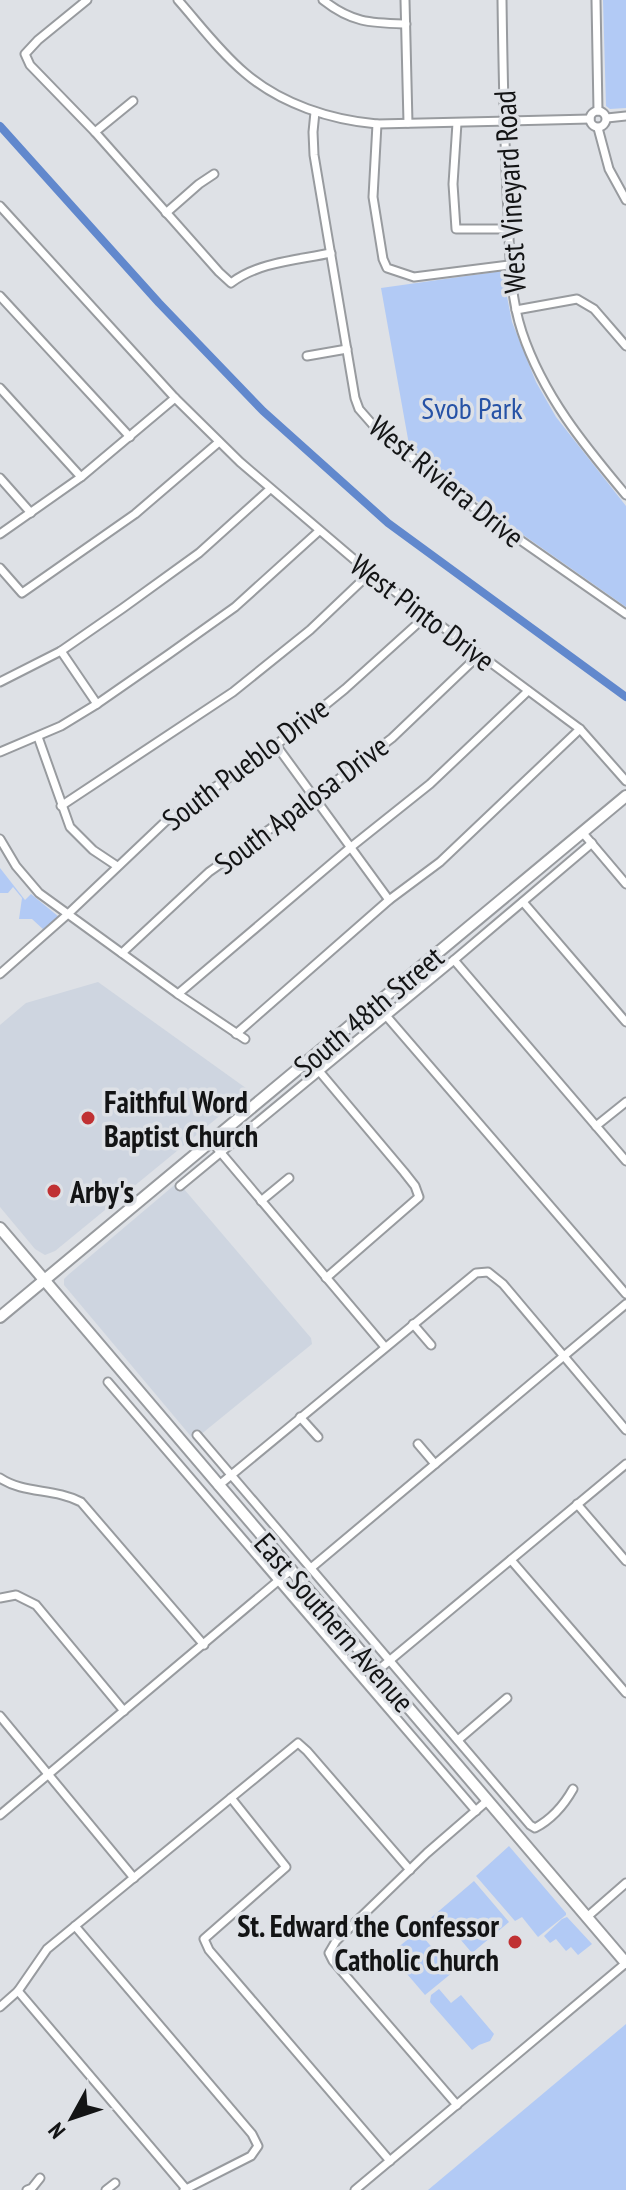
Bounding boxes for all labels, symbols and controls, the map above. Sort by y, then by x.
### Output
street label: West Vineyard Road [484,90,534,294]
park label: Svob Park [421,388,523,427]
street label: West Riviera Drive [361,406,533,556]
street label: West Pinto Drive [343,545,503,679]
street label: South Pueblo Drive [154,688,336,838]
street label: South Apalosa Drive [206,726,396,882]
street label: South 48th Street [285,937,451,1085]
place label: Faithful Word Baptist Church [104,1082,258,1155]
marker: Faithful Word Baptist Church [79,1109,97,1127]
place label: Arby's [69,1172,134,1211]
marker: Arby's [45,1182,63,1200]
street label: East Southern Avenue [246,1524,424,1720]
place label: St. Edward the Confessor Catholic Church [237,1906,499,1979]
marker: St. Edward the Confessor Catholic Church [506,1933,524,1951]
north arrow [32,2078,112,2158]
text: N [42,2117,71,2144]

